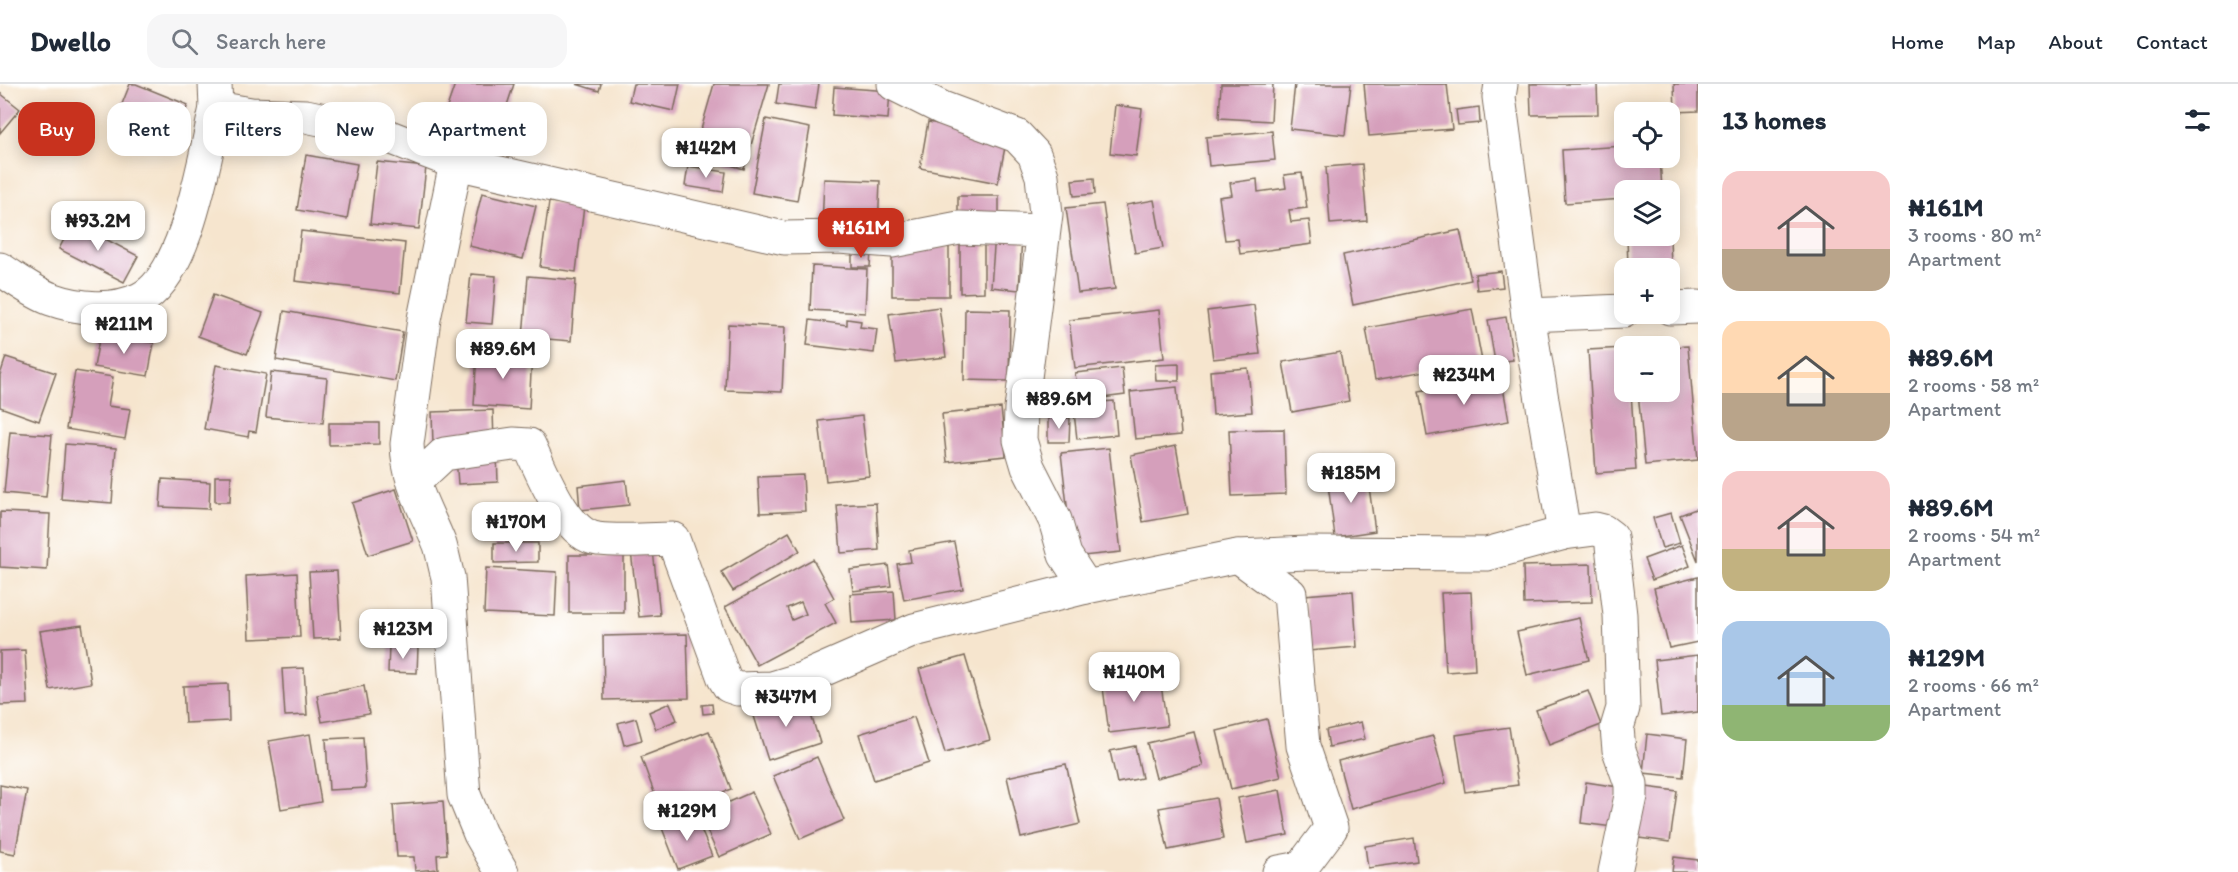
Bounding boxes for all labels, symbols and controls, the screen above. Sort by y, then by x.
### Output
search box [147,14,567,68]
text: Dwello [30,24,111,58]
icon: search [168,25,201,58]
text: Search here [216,28,326,55]
text: Home [1891,29,1944,54]
text: Map [1977,29,2016,54]
text: About [2049,29,2103,54]
text: Contact [2136,29,2208,54]
chip: Buy [18,102,95,156]
chip: Rent [107,102,191,156]
chip: Filters [203,102,303,156]
chip: New [315,102,395,156]
chip: Apartment [407,102,547,156]
map controls [1614,102,1680,402]
button: locate [1614,102,1680,168]
text: 13 homes [1722,104,1826,136]
icon: filters [2181,104,2214,137]
pin: ₦142M [664,128,748,179]
text: ₦142M [676,135,736,159]
button: layers [1614,180,1680,246]
text: ₦161M [1908,191,1984,223]
icon: home [1770,195,1842,267]
pin: ₦93.2M [49,201,147,252]
text: ₦93.2M [65,208,131,232]
pin: ₦161M [819,208,903,259]
text: ₦161M [832,215,890,239]
text: 3 rooms · 80 m² [1908,223,2041,247]
text: Apartment [1908,247,2001,271]
button: + [1614,258,1680,324]
pin: ₦211M [82,304,166,355]
text: ₦211M [95,311,153,335]
pin: ₦89.6M [454,329,552,380]
text: ₦89.6M [470,336,536,360]
button: − [1614,336,1680,402]
text: ₦89.6M [1908,341,1994,373]
icon: home [1770,345,1842,417]
pin: ₦234M [1422,355,1506,406]
text: ₦234M [1433,362,1495,386]
text: 2 rooms · 58 m² [1908,373,2039,397]
pin: ₦89.6M [1010,379,1108,430]
text: ₦89.6M [1026,386,1092,410]
text: Apartment [1908,397,2001,421]
pin: ₦185M [1309,453,1393,504]
text: ₦185M [1321,460,1381,484]
text: ₦89.6M [1908,491,1994,523]
icon: home [1770,495,1842,567]
pin: ₦170M [474,502,558,553]
text: ₦170M [486,509,546,533]
text: 2 rooms · 54 m² [1908,523,2040,547]
text: Apartment [1908,547,2001,571]
pin: ₦123M [361,609,445,660]
text: ₦123M [373,616,433,640]
text: ₦129M [1908,641,1985,673]
icon: home [1770,645,1842,717]
pin: ₦140M [1092,652,1176,703]
text: ₦140M [1103,659,1165,683]
text: 2 rooms · 66 m² [1908,673,2039,697]
pin: ₦347M [744,677,828,728]
text: ₦347M [755,684,817,708]
text: Apartment [1908,697,2001,721]
pin: ₦129M [645,791,729,842]
text: ₦129M [657,798,717,822]

